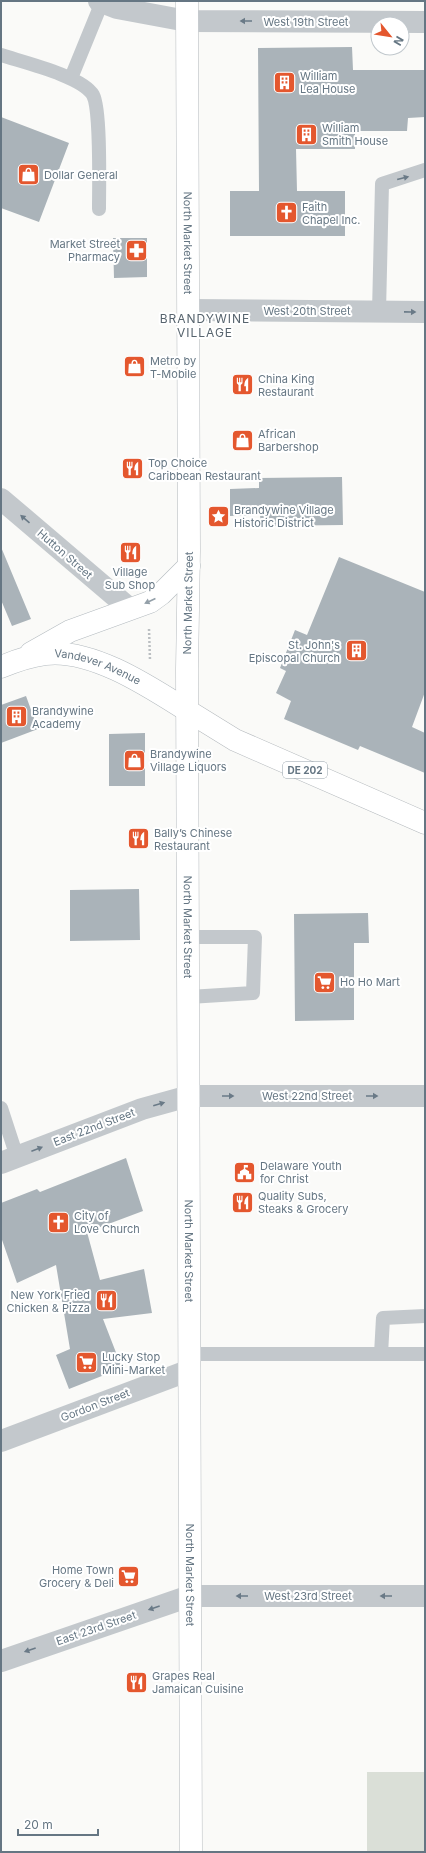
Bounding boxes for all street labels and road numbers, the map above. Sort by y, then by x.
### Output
street label: West 19th Street [264,15,349,29]
street label: North Market Street [181,192,195,295]
street label: West 20th Street [263,304,351,318]
street label: Hutton Street [34,526,96,582]
street label: North Market Street [180,551,196,654]
street label: Vandever Avenue [54,646,143,688]
road number: DE 202 [283,762,327,778]
street label: North Market Street [181,875,195,979]
street label: West 22nd Street [262,1089,352,1103]
street label: East 22nd Street [51,1105,137,1149]
street label: North Market Street [182,1199,196,1303]
street label: Gordon Street [59,1385,132,1425]
street label: North Market Street [183,1523,197,1627]
street label: West 23rd Street [264,1589,352,1603]
street label: East 23rd Street [54,1608,138,1648]

